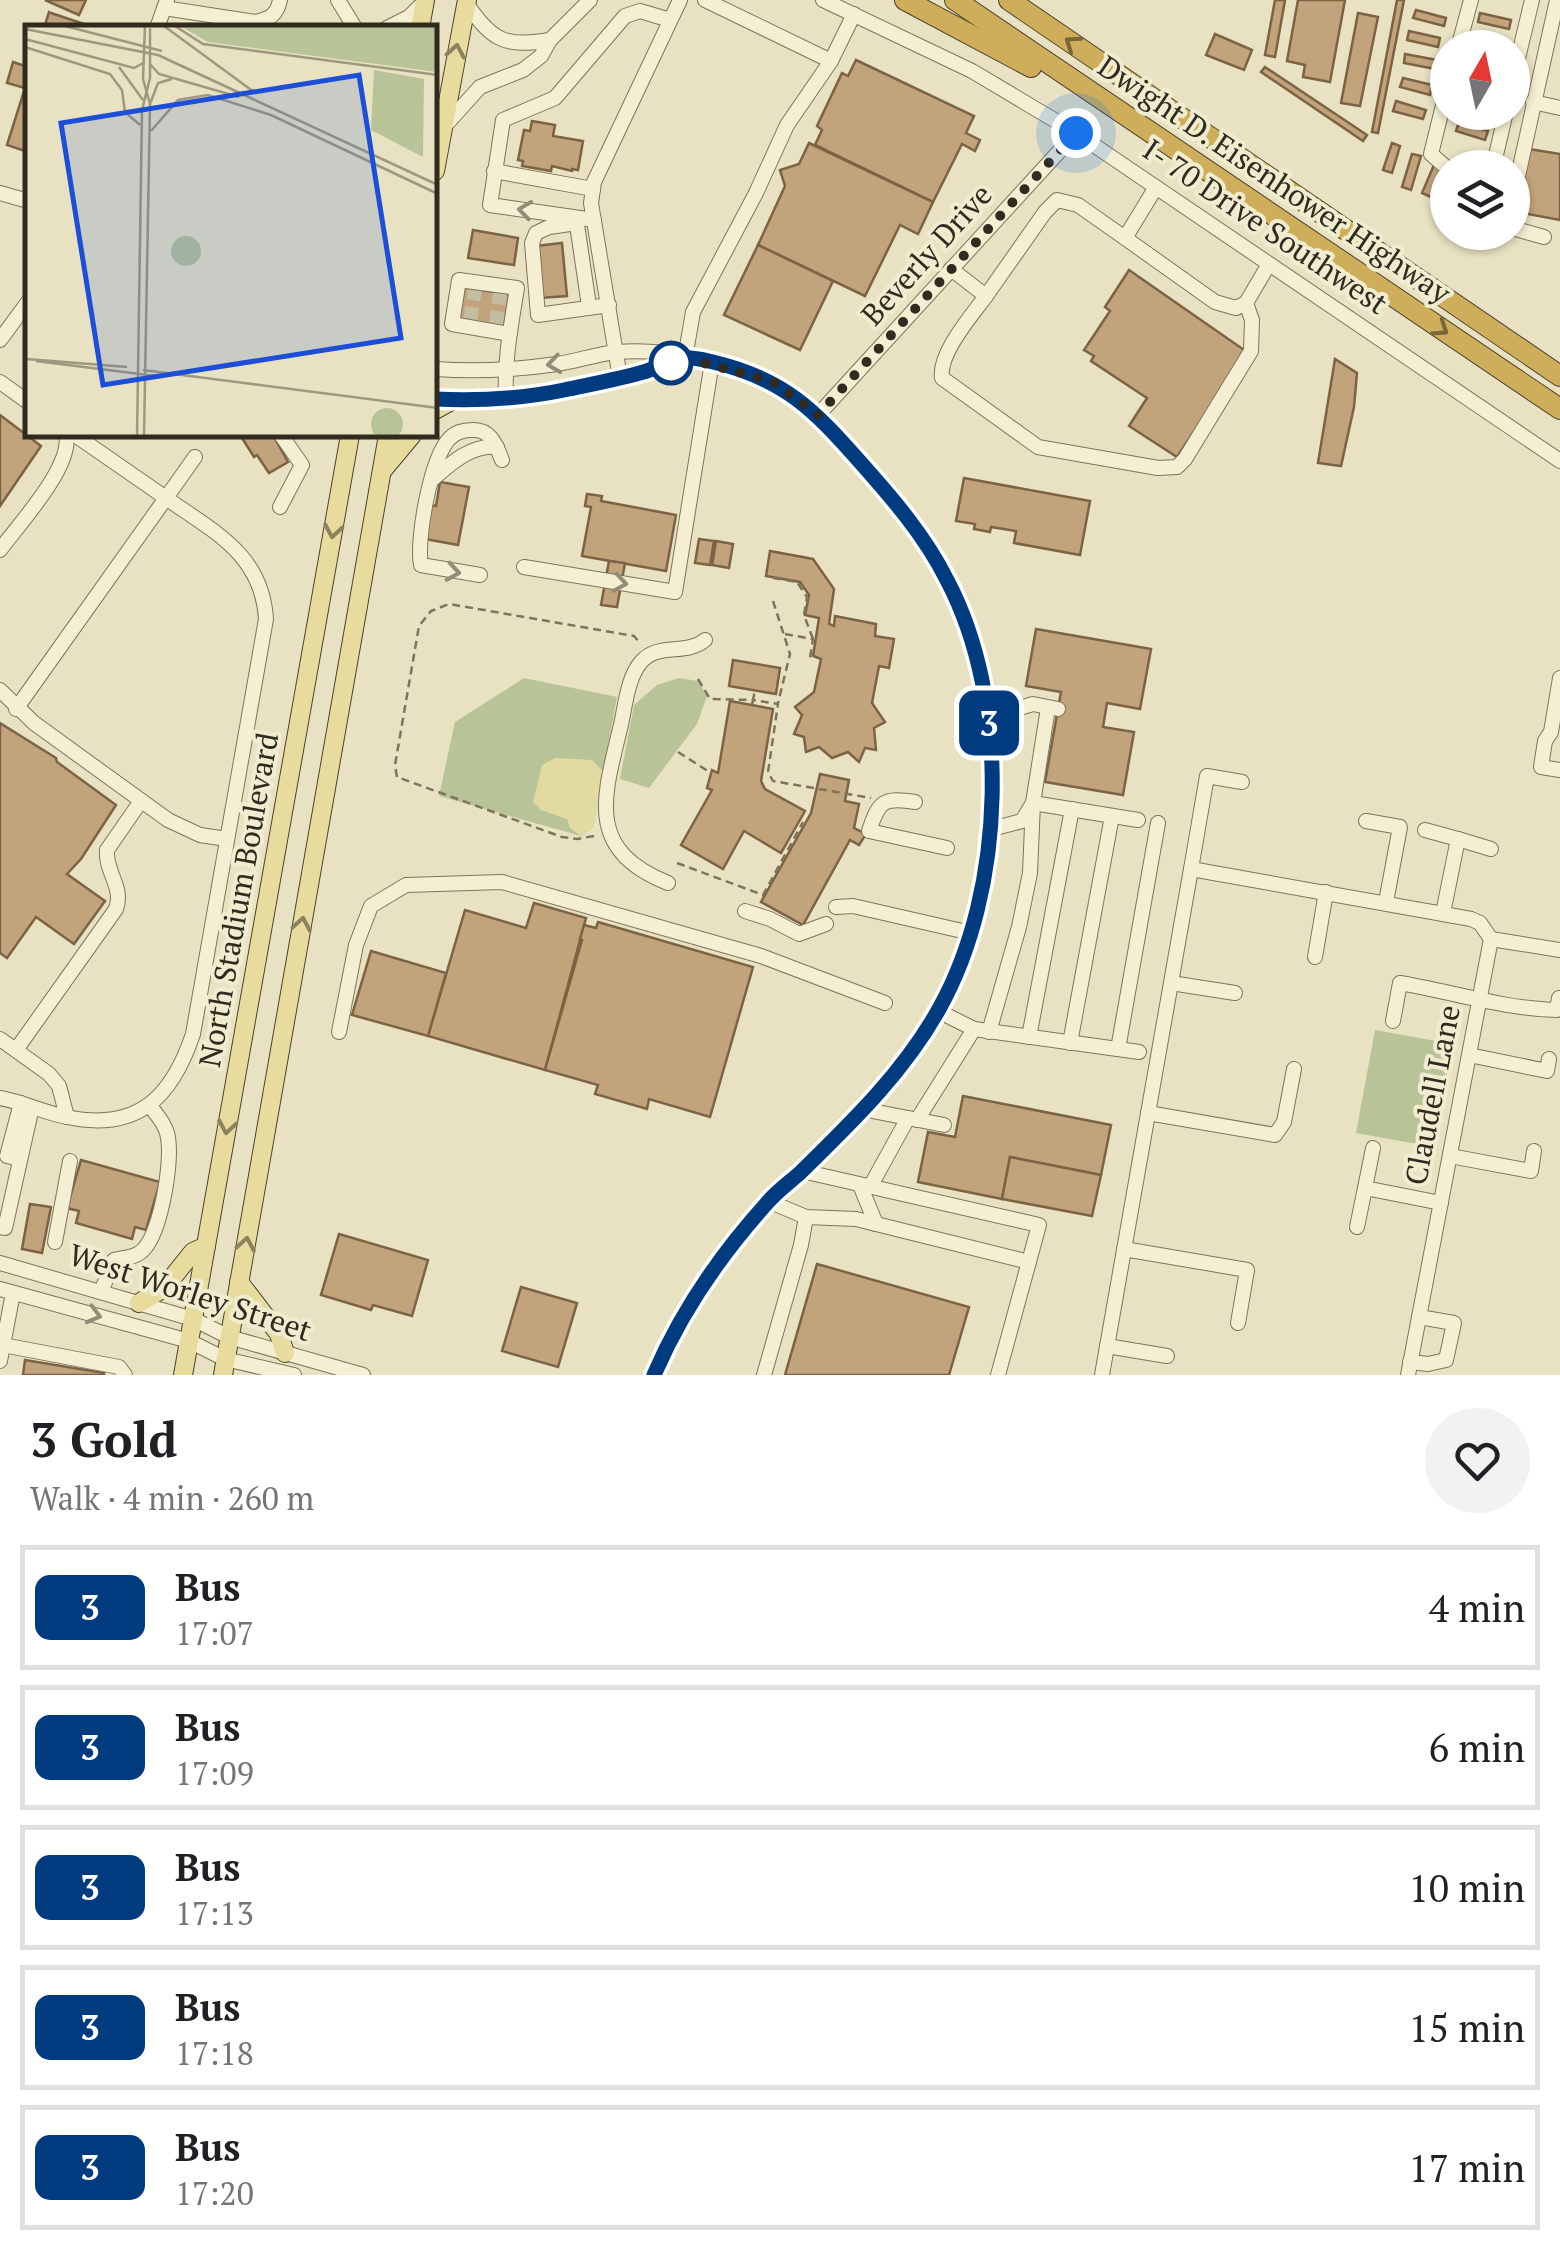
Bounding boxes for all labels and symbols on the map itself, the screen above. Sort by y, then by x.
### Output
inset map [25,25,438,438]
north arrow [1430,30,1530,130]
one-way arrow [1065,37,1084,55]
one-way arrow [445,43,466,59]
street label: Dwight D. Eisenhower Highway [1091,46,1459,313]
your location [1051,108,1101,158]
street label: I- 70 Drive Southwest [1135,129,1396,323]
street label: Beverly Drive [852,175,1000,334]
one-way arrow [517,200,533,221]
one-way arrow [1430,317,1449,335]
unlabelled marker [650,342,692,384]
one-way arrow [546,352,562,373]
one-way arrow [323,523,344,539]
one-way arrow [445,561,462,582]
one-way arrow [612,572,628,593]
line badge: 3 [956,690,1022,756]
street label: North Stadium Boulevard [189,729,287,1070]
one-way arrow [291,916,312,933]
street label: Claudell Lane [1395,1001,1469,1188]
one-way arrow [217,1118,238,1135]
street label: West Worley Street [64,1234,317,1350]
one-way arrow [235,1236,256,1253]
one-way arrow [85,1304,102,1325]

